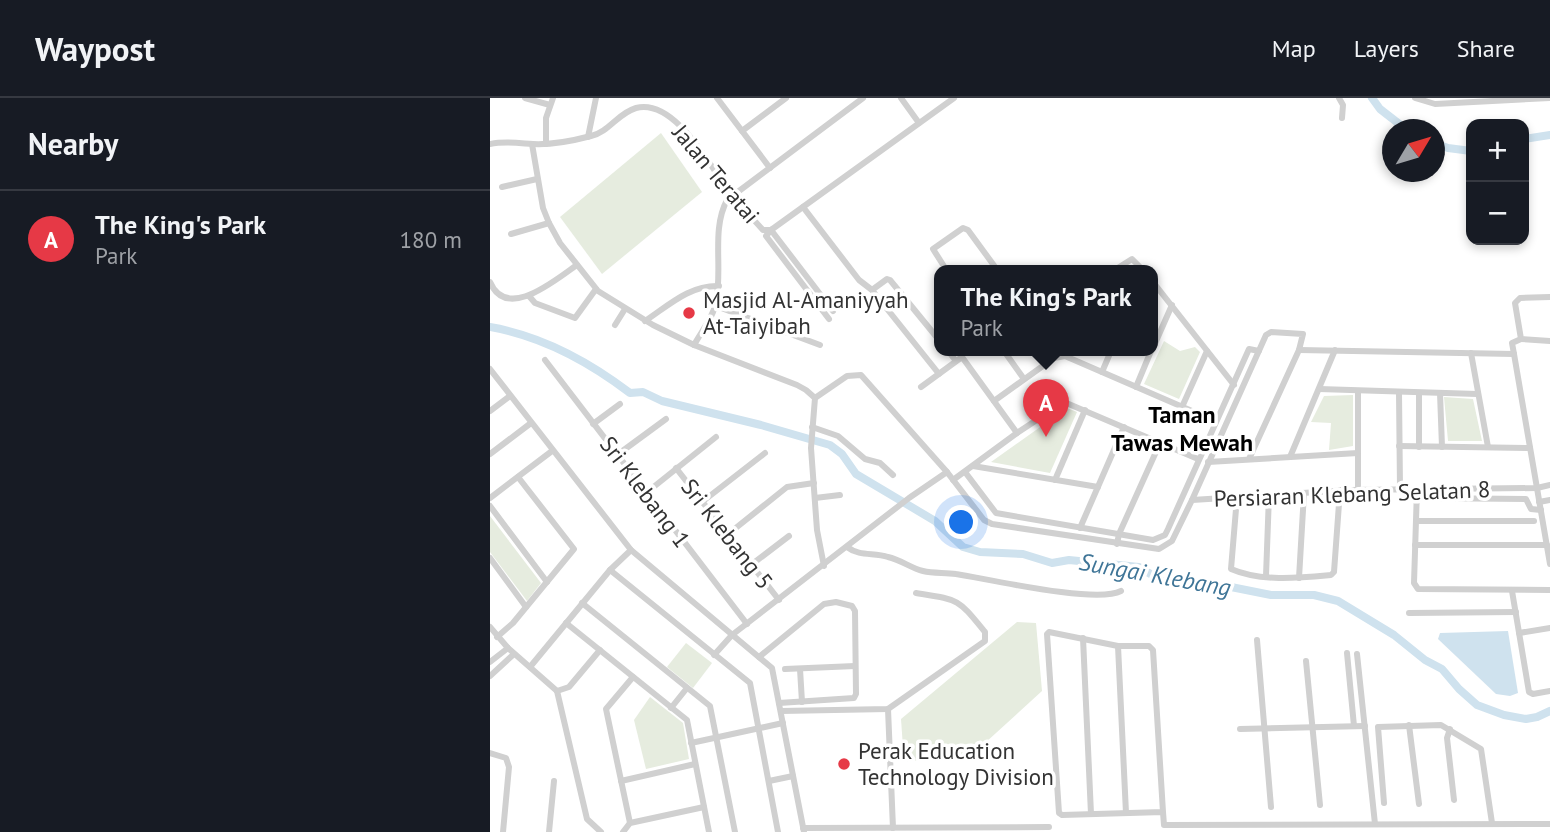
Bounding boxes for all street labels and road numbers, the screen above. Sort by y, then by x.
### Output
street label: Jalan Teratai [666,117,766,229]
street label: Sri Klebang 1 [594,430,697,553]
street label: Sri Klebang 5 [675,473,780,595]
street label: Persiaran Klebang Selatan 8 [1213,474,1491,513]

